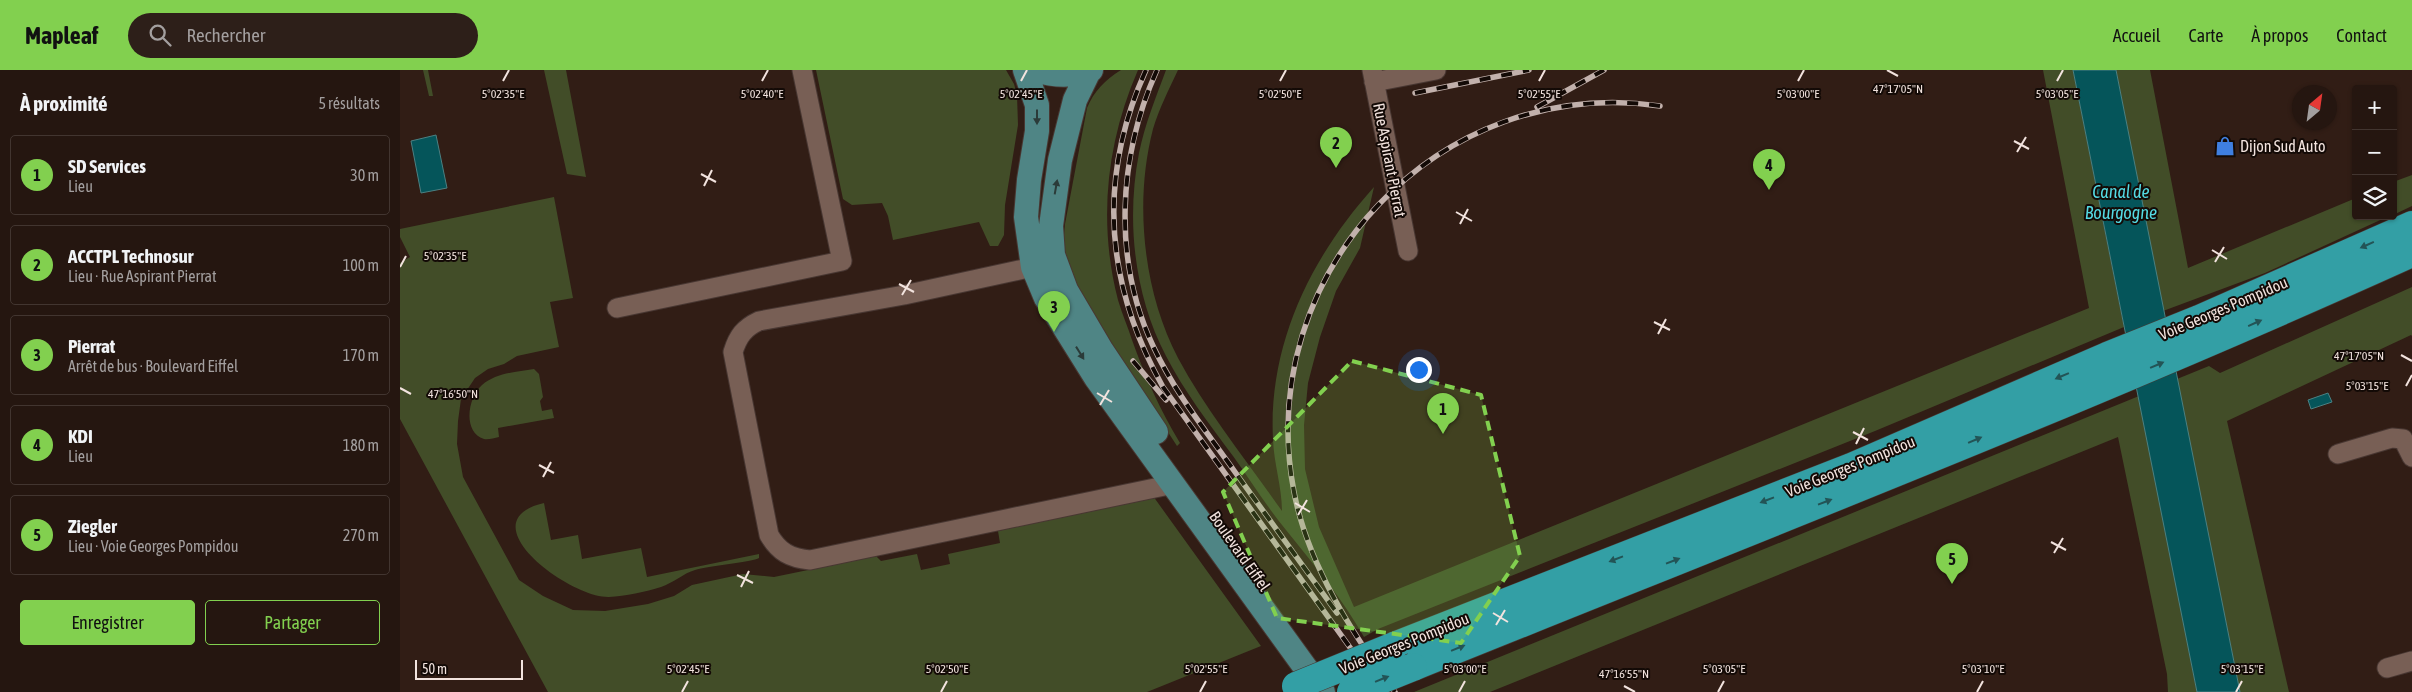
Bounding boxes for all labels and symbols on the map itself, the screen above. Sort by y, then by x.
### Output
text: 47°17'05"N [1873,82,1923,96]
north arrow [2292,85,2337,130]
text: 5°02'35"E [482,87,524,101]
text: 5°02'40"E [741,87,783,101]
text: 5°02'45"E [1000,87,1042,101]
text: 5°02'50"E [1259,87,1301,101]
text: 5°02'55"E [1518,87,1560,101]
text: 5°03'00"E [1777,87,1819,101]
text: 5°03'05"E [2036,87,2078,101]
street label: Rue Aspirant Pierrat [1369,101,1410,219]
one-way arrow [1033,109,1041,125]
pin: 2 [1320,127,1352,168]
shop icon: Dijon Sud Auto [2214,135,2236,157]
place label: Dijon Sud Auto [2240,137,2326,156]
pin: 4 [1753,149,1785,190]
one-way arrow [1052,179,1060,195]
water label: Canal de Bourgogne [2085,181,2157,223]
one-way arrow [2360,241,2374,249]
text: 5°02'35"E [424,249,466,263]
street label: Voie Georges Pompidou [2156,273,2290,344]
pin: 3 [1038,291,1070,332]
one-way arrow [2248,318,2262,326]
one-way arrow [1076,347,1085,360]
text: 47°17'05"N [2334,349,2384,363]
your location [1406,357,1432,383]
one-way arrow [2150,360,2164,368]
one-way arrow [2055,372,2069,380]
text: 5°03'15"E [2346,379,2388,393]
text: 47°16'50"N [428,387,478,401]
pin: 1 [1427,393,1459,434]
street label: Voie Georges Pompidou [1783,432,1918,501]
one-way arrow [1968,435,1982,443]
one-way arrow [1760,496,1775,504]
one-way arrow [1818,498,1832,506]
street label: Boulevard Eiffel [1206,508,1274,595]
pin: 5 [1936,543,1968,584]
one-way arrow [1608,555,1623,563]
one-way arrow [1666,557,1681,565]
street label: Voie Georges Pompidou [1337,609,1472,678]
one-way arrow [1451,644,1465,652]
scale bar [415,657,522,680]
text: 5°02'45"E [667,662,709,676]
text: 5°02'50"E [926,662,968,676]
text: 5°02'55"E [1185,662,1227,676]
text: 5°03'00"E [1444,662,1486,676]
text: 5°03'05"E [1703,662,1745,676]
text: 5°03'10"E [1962,662,2004,676]
text: 5°03'15"E [2221,662,2263,676]
text: 47°16'55"N [1599,667,1649,681]
one-way arrow [1375,675,1389,683]

